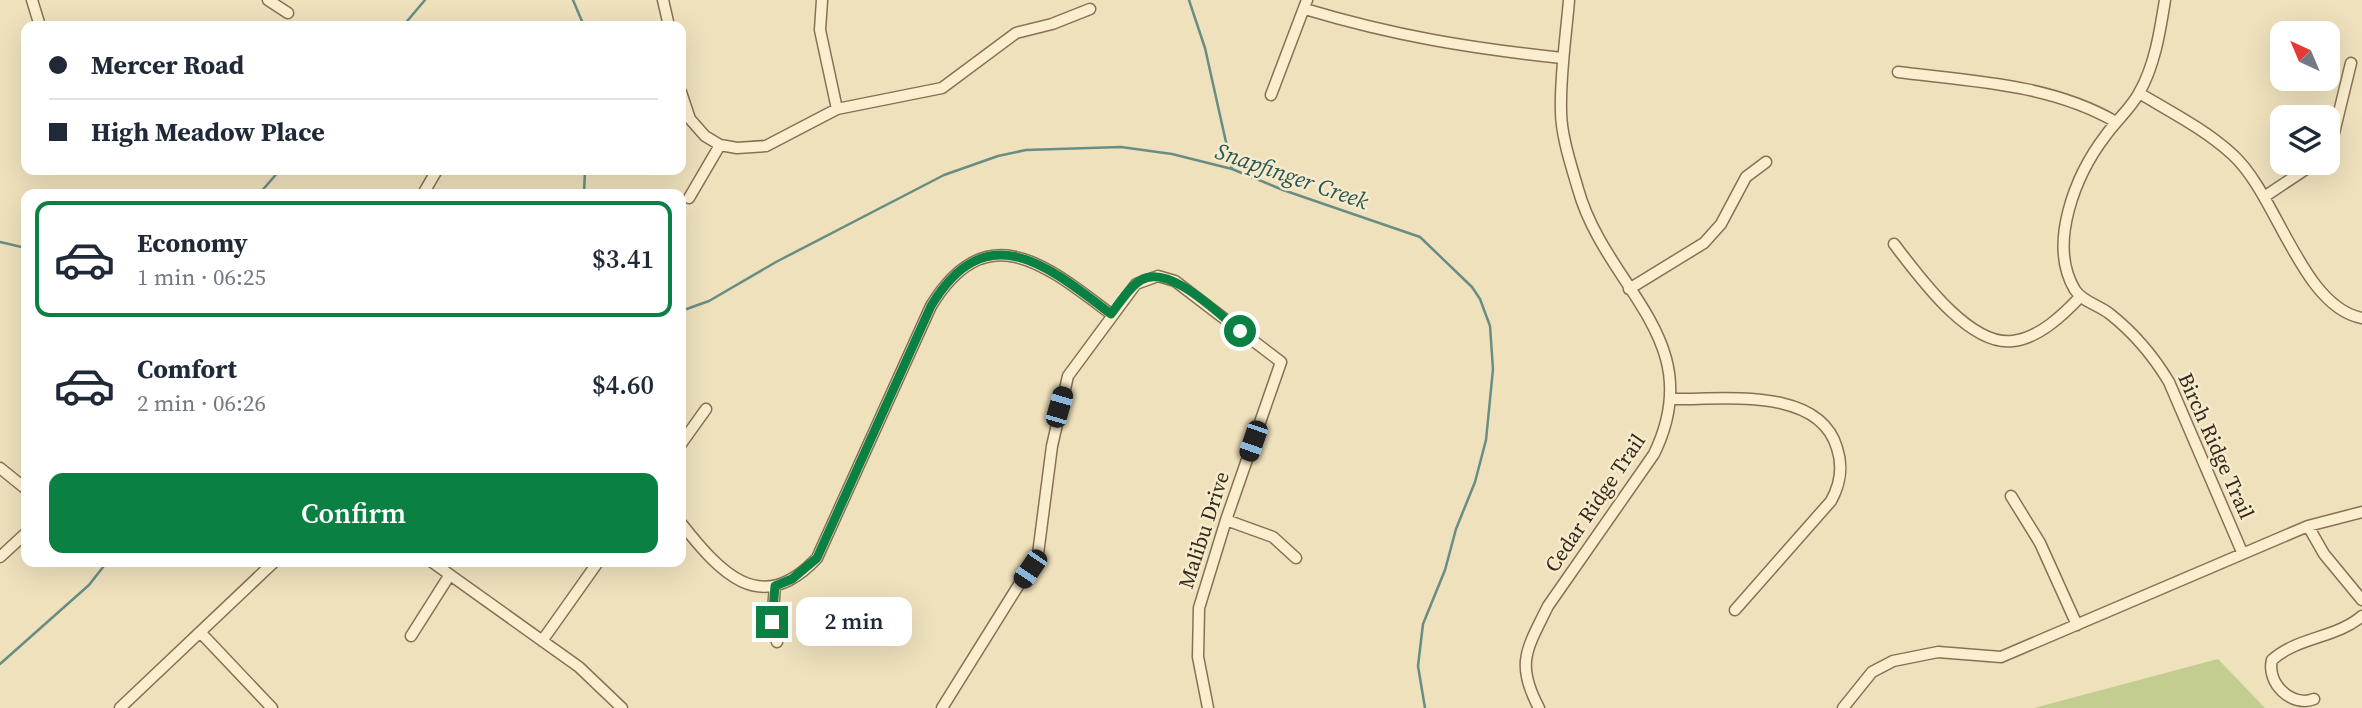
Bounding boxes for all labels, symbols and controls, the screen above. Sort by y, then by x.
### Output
north arrow [2270,21,2340,91]
map controls [2270,21,2340,175]
text: Mercer Road [91,47,244,83]
button: layers [2270,105,2340,175]
text: High Meadow Place [91,114,325,150]
water label: Snapfinger Creek [1211,135,1373,217]
text: Economy [137,225,248,261]
icon: car [53,228,116,291]
text: $3.41 [592,241,654,277]
text: 1 min · 06:25 [137,261,266,293]
route start [1224,315,1256,347]
text: Comfort [137,351,237,387]
icon: car [53,354,116,417]
text: $4.60 [592,367,654,403]
street label: Birch Ridge Trail [2171,368,2262,523]
car [1044,384,1075,430]
text: 2 min · 06:26 [137,387,266,419]
car [1237,418,1270,464]
street label: Cedar Ridge Trail [1537,428,1652,578]
street label: Malibu Drive [1171,468,1236,592]
button: Confirm [49,473,658,553]
car [1010,546,1051,592]
callout: 2 min [796,598,912,646]
text: 2 min [824,605,884,637]
route end [756,606,788,638]

